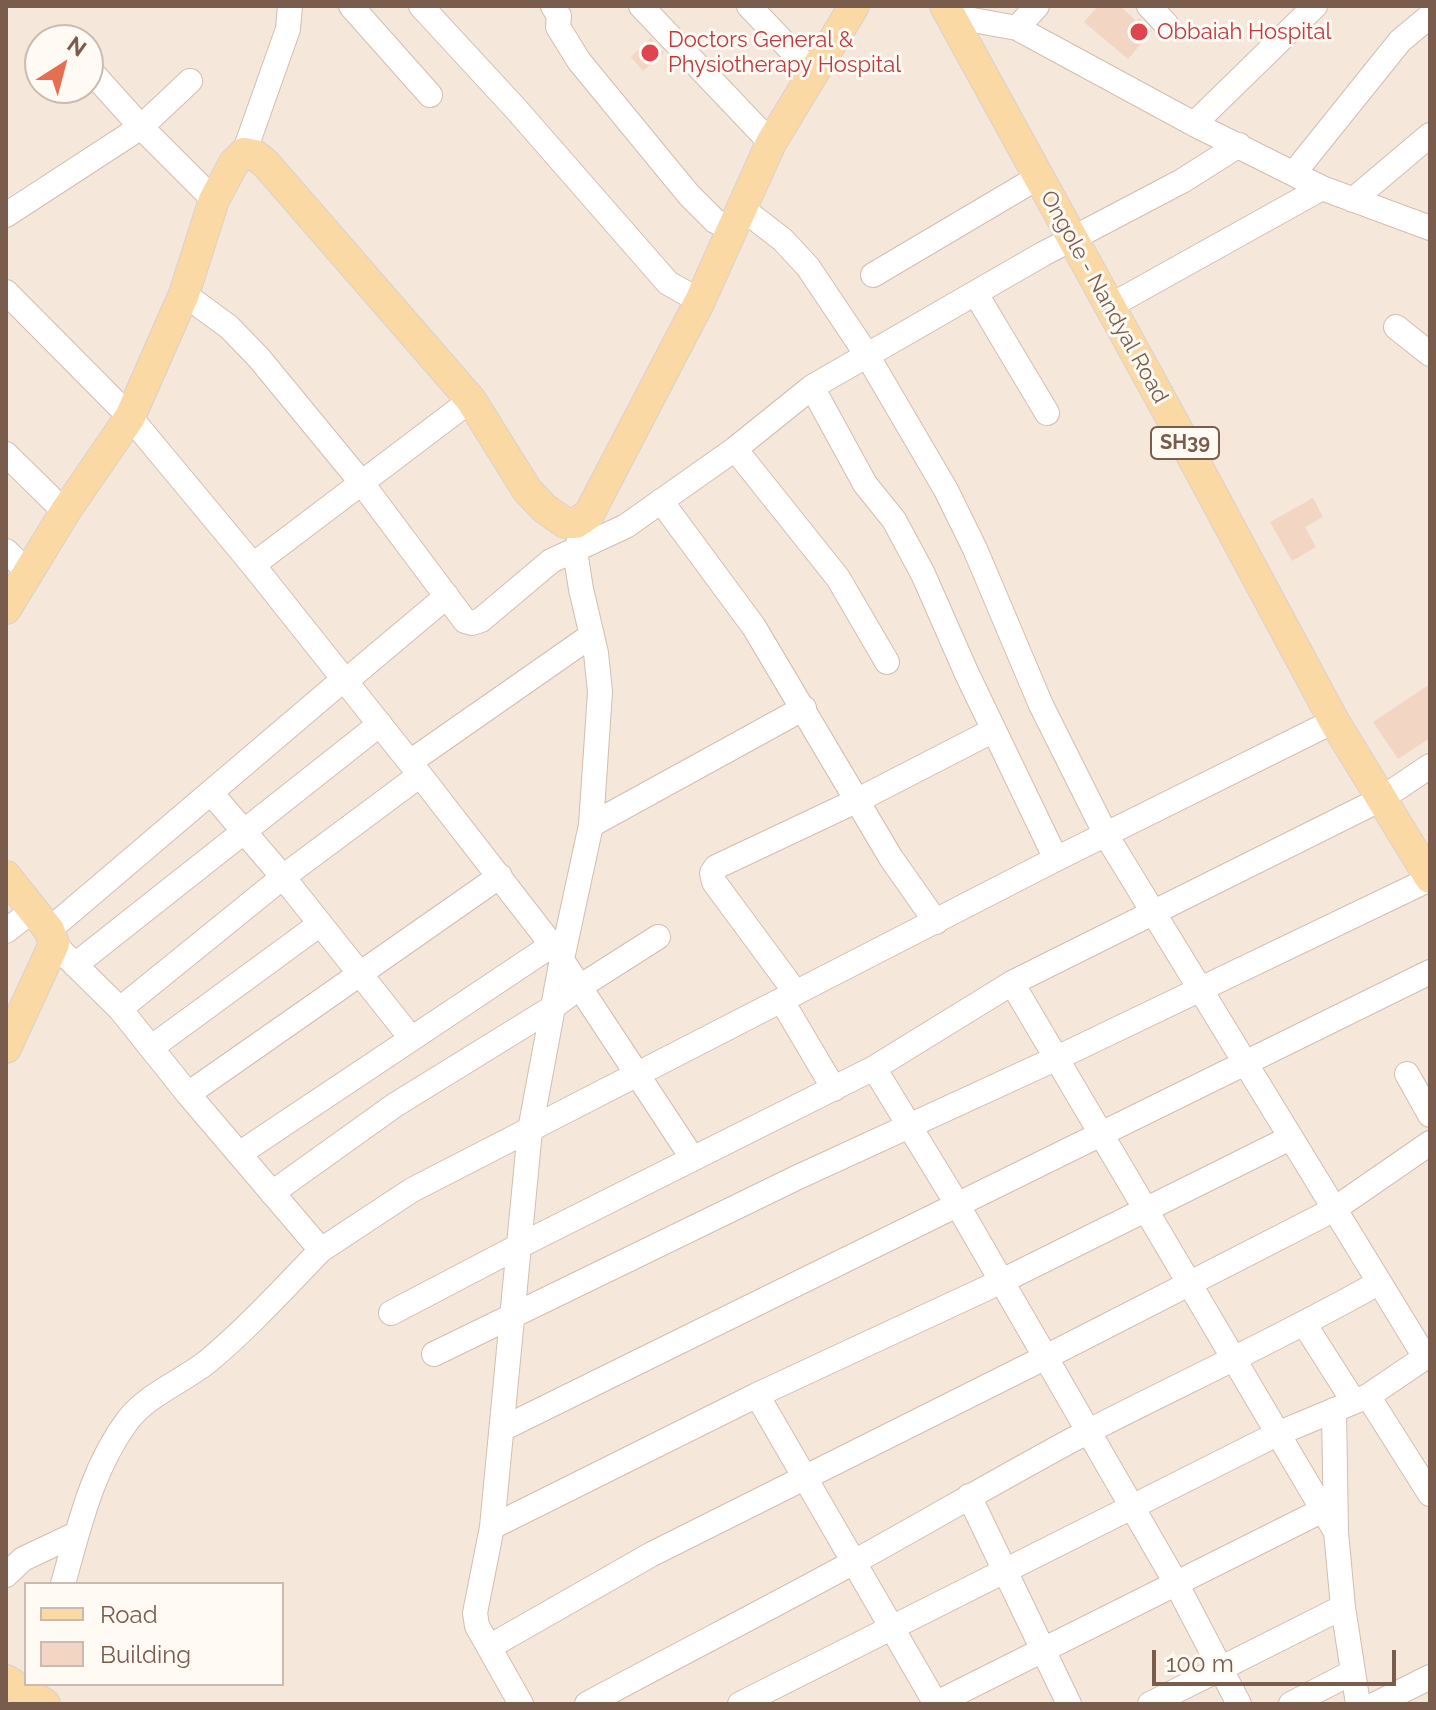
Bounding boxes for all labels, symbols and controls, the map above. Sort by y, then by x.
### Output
place label: Obbaiah Hospital [1157,19,1331,45]
marker: Obbaiah Hospital [1128,21,1150,43]
north arrow [24,24,104,104]
place label: Doctors General & Physiotherapy Hospital [668,27,901,78]
text: N [62,31,91,62]
marker: Doctors General & Physiotherapy Hospital [639,42,661,64]
street label: Ongole - Nandyal Road [1035,186,1173,408]
road number: SH39 [1151,427,1219,459]
legend [24,1582,284,1686]
text: Road [100,1600,158,1629]
scale bar [1156,1634,1400,1684]
text: Building [100,1640,191,1669]
text: 100 m [1166,1649,1234,1678]

